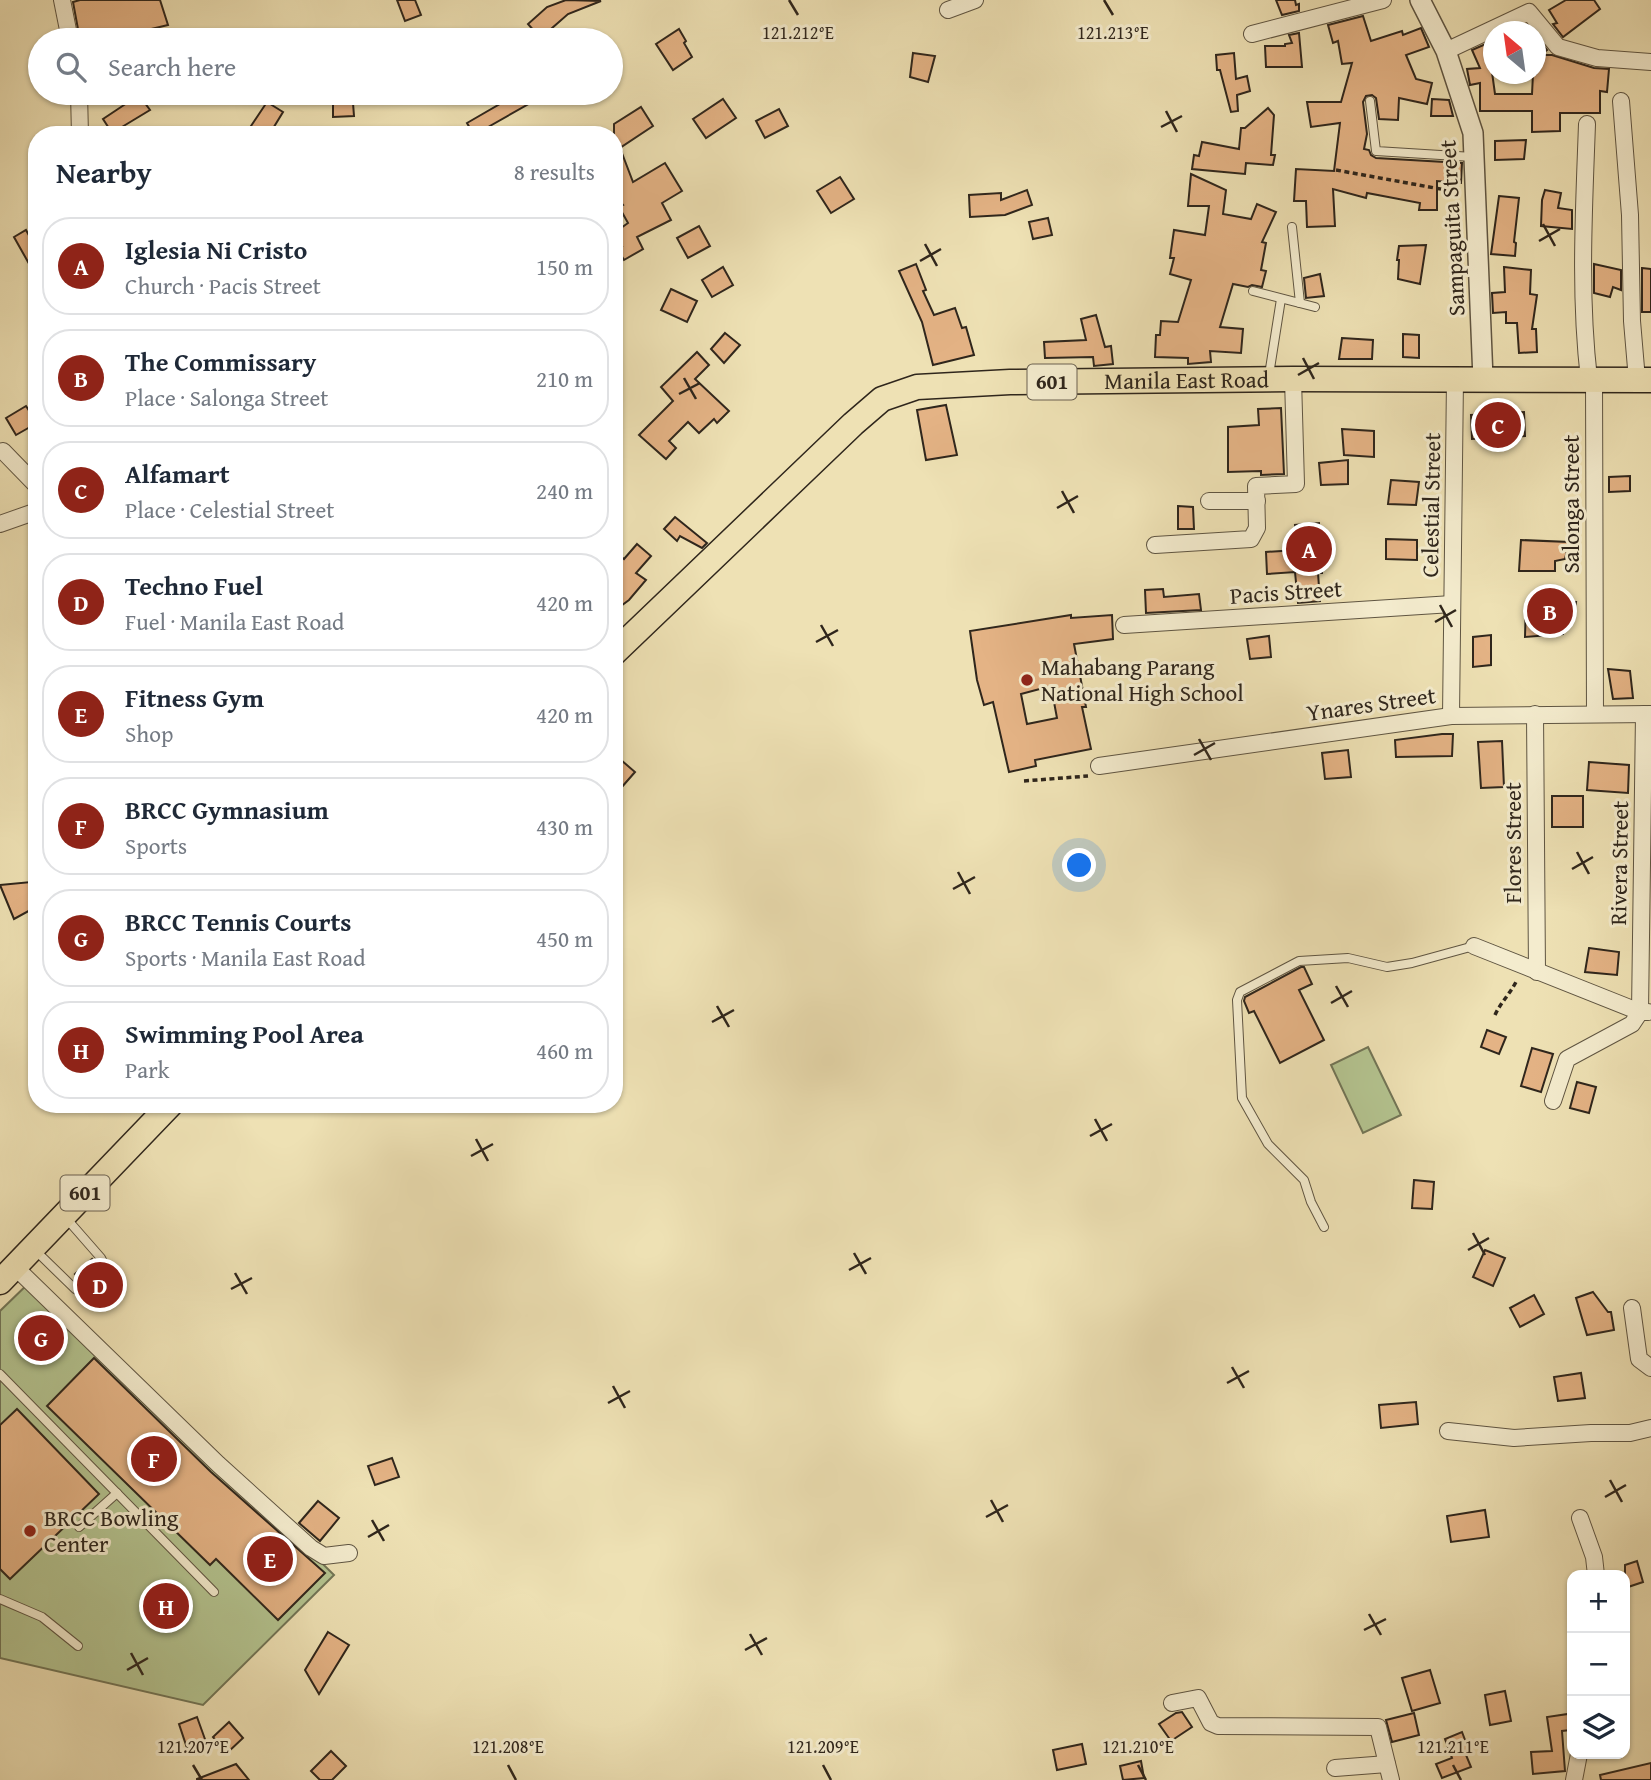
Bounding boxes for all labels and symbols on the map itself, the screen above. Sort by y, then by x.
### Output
text: 121.212°E [762,19,834,46]
text: 121.213°E [1077,19,1149,46]
north arrow [1483,21,1546,84]
street label: Sampaguita Street [1430,139,1473,317]
street label: Manila East Road [1104,362,1270,397]
road number: 601 [1028,364,1076,400]
pin: C [1475,399,1521,451]
street label: Celestial Street [1413,432,1448,578]
street label: Salonga Street [1554,435,1587,573]
pin: A [1286,523,1332,575]
street label: Pacis Street [1229,571,1343,612]
pin: B [1527,585,1573,637]
place label: Mahabang Parang National High School [1041,650,1244,709]
marker: Mahabang Parang National High School [1019,672,1035,688]
street label: Ynares Street [1304,678,1438,729]
street label: Flores Street [1496,782,1529,904]
street label: Rivera Street [1601,800,1636,926]
your location [1062,848,1096,882]
road number: 601 [60,1176,110,1210]
pin: D [77,1259,123,1311]
pin: G [18,1312,64,1364]
pin: F [131,1433,177,1485]
place label: BRCC Bowling Center [44,1501,179,1560]
marker: BRCC Bowling Center [22,1523,38,1539]
pin: E [247,1533,293,1585]
pin: H [143,1580,189,1632]
text: 121.207°E [157,1733,229,1760]
text: 121.208°E [472,1733,544,1760]
text: 121.209°E [787,1733,859,1760]
text: 121.210°E [1102,1733,1174,1760]
text: 121.211°E [1417,1733,1489,1760]

